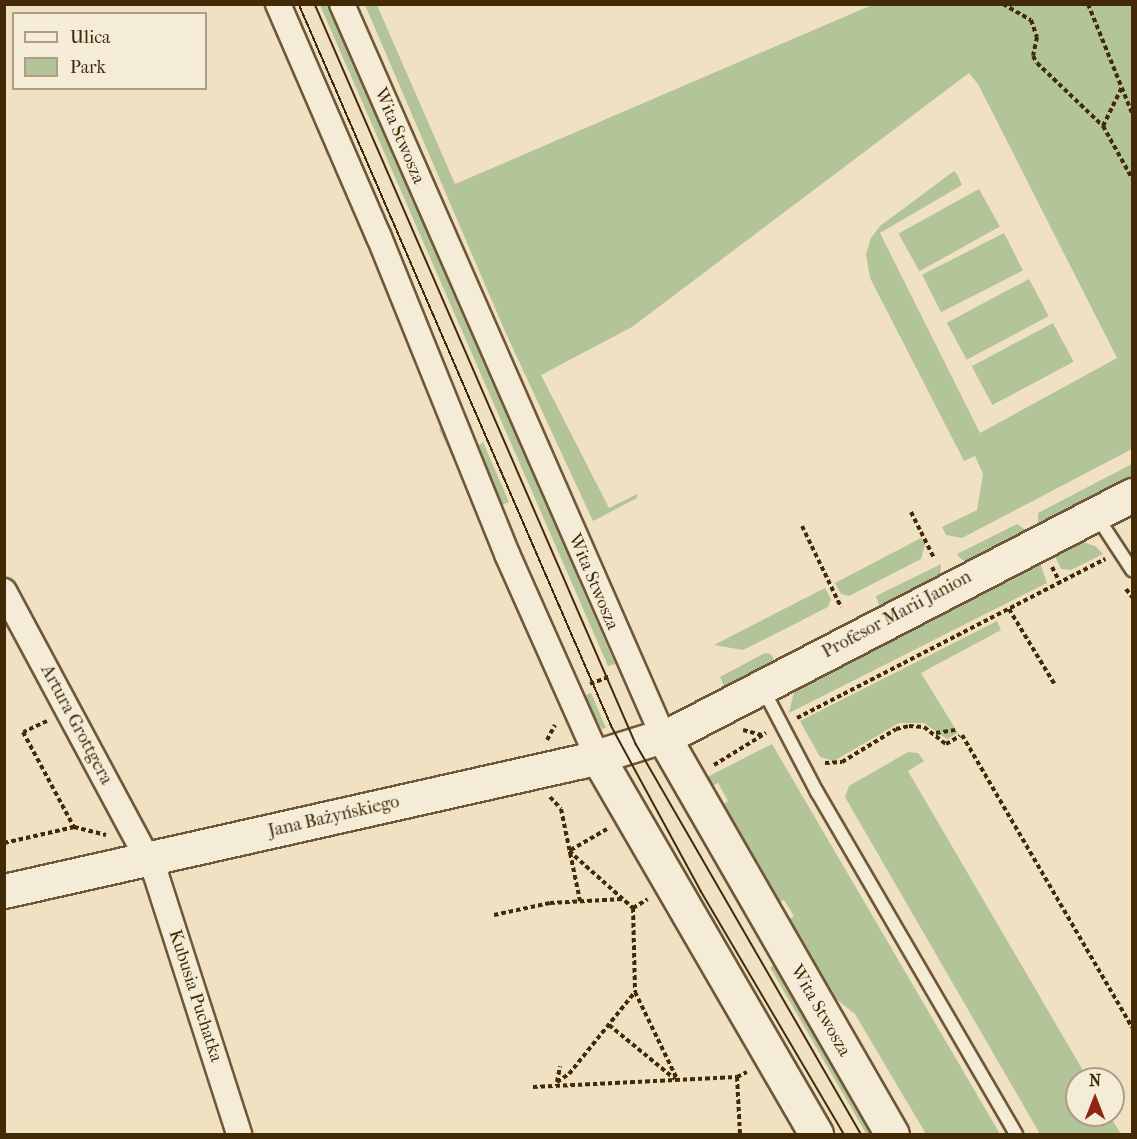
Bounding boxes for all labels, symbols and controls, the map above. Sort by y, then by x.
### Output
legend [12,12,207,90]
text: Ulica [70,27,110,48]
text: Park [70,57,106,78]
street label: Wita Stwosza [369,85,429,187]
street label: Wita Stwosza [563,531,623,633]
street label: Profesor Marii Janion [819,567,975,663]
street label: Artura Grottgera [35,661,117,789]
street label: Jana Bażyńskiego [266,791,402,843]
street label: Kubusia Puchatka [163,927,227,1065]
street label: Wita Stwosza [785,961,855,1061]
north arrow [1065,1067,1125,1127]
text: N [1089,1071,1101,1090]

